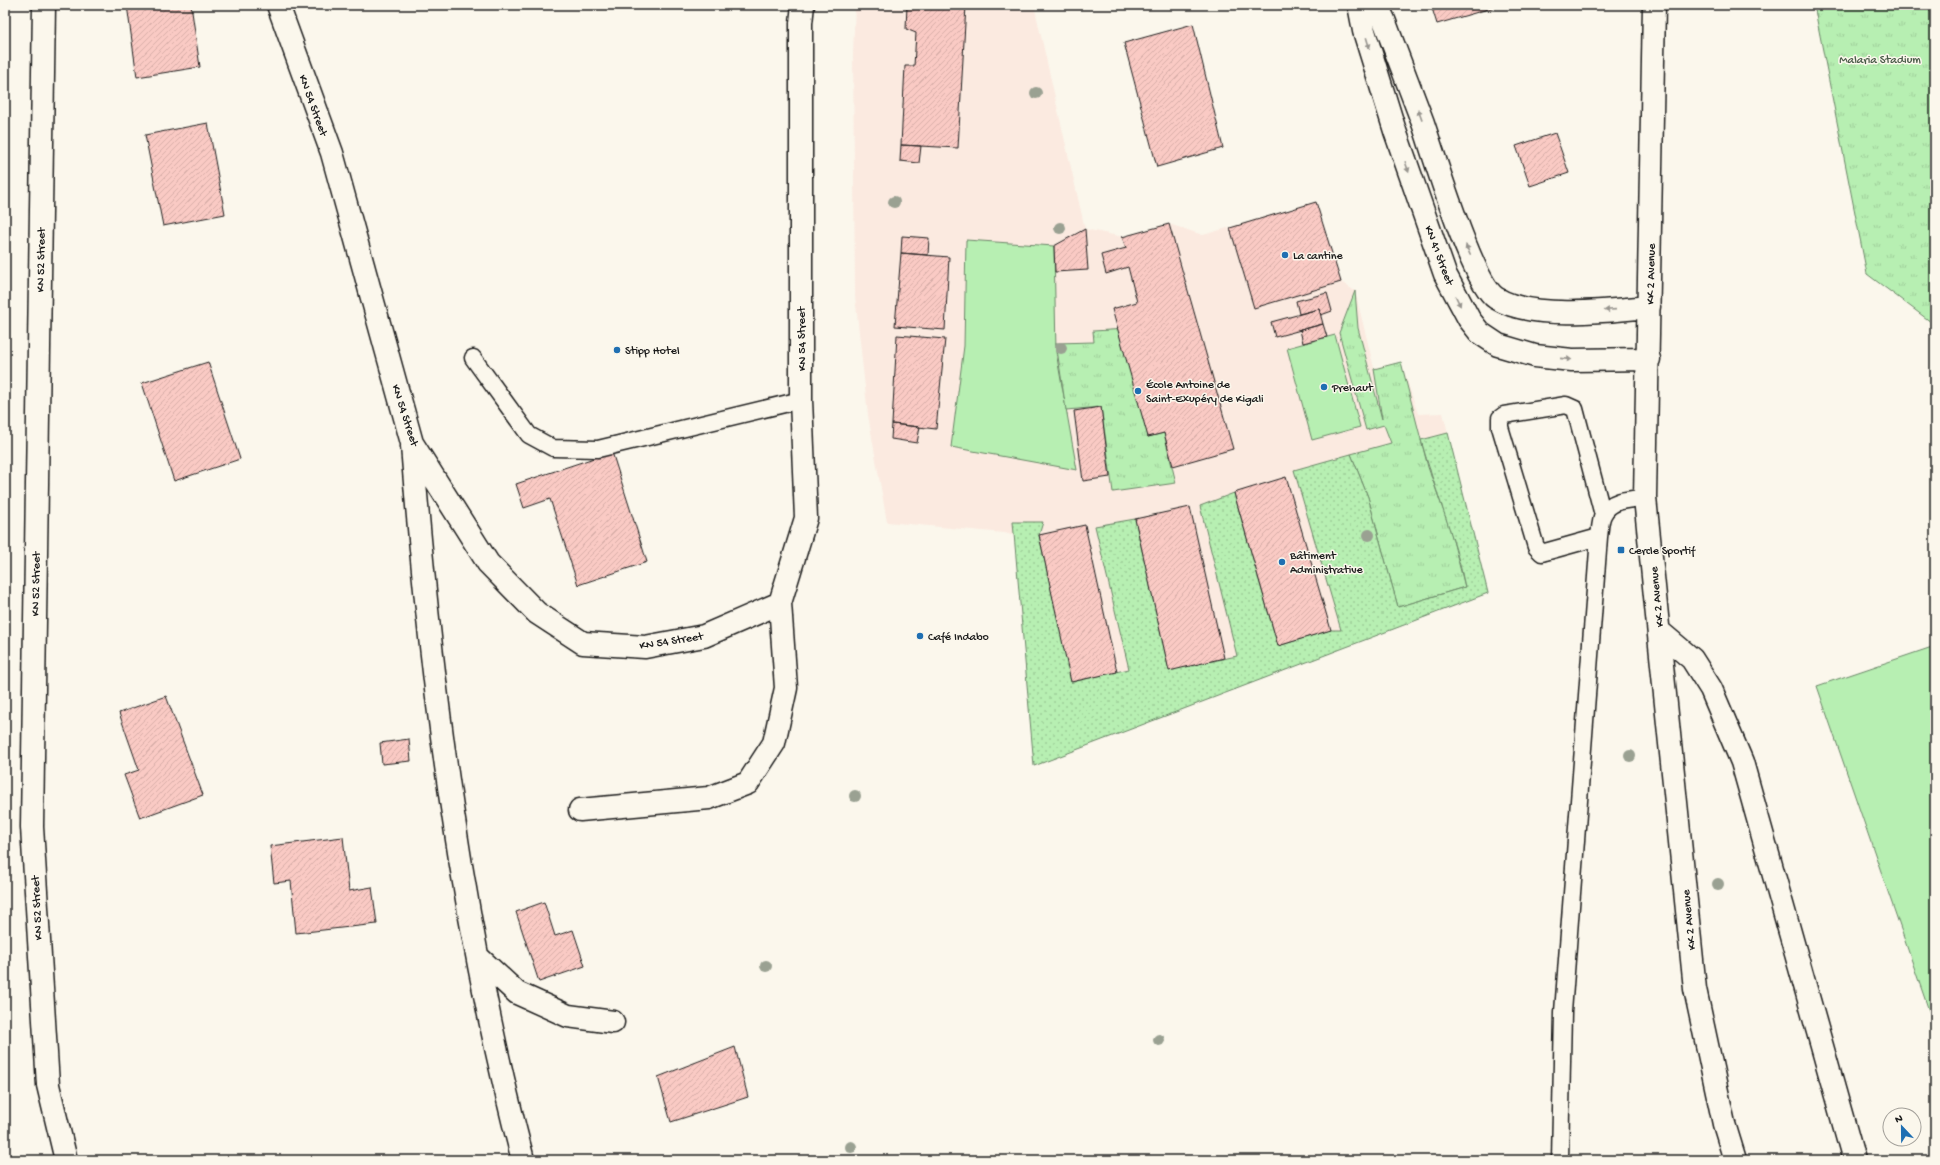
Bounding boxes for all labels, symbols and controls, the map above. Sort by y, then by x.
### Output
one-way arrow [1365,37,1371,49]
park label: Malaria Stadium [1839,54,1921,68]
street label: KN 54 Street [295,73,330,139]
one-way arrow [1416,108,1422,120]
one-way arrow [1405,161,1411,173]
street label: KN 41 Street [1420,224,1456,288]
street label: KN 52 Street [34,227,50,292]
street label: KK 2 Avenue [1644,243,1660,305]
one-way arrow [1465,244,1471,256]
marker: La cantine [1280,250,1290,260]
place label: La cantine [1293,250,1344,264]
one-way arrow [1455,296,1461,307]
street label: KN 54 Street [796,306,810,371]
one-way arrow [1604,307,1616,314]
marker: Stipp Hotel [612,345,622,355]
place label: Stipp Hotel [625,345,680,359]
one-way arrow [1560,356,1572,362]
place label: École Antoine de Saint-Exupéry de Kigali [1146,379,1264,407]
marker: Prehaut [1319,382,1329,392]
place label: Prehaut [1331,382,1374,396]
street label: KN 54 Street [388,383,421,449]
marker: École Antoine de Saint-Exupéry de Kigali [1133,386,1143,396]
marker: Cercle Sportif [1616,545,1626,555]
place label: Cercle Sportif [1629,545,1696,559]
place label: Bâtiment Administrative [1289,550,1364,578]
street label: KN 52 Street [29,551,45,616]
marker: Bâtiment Administrative [1277,557,1287,567]
street label: KK 2 Avenue [1648,565,1668,628]
street label: KN 54 Street [639,630,705,654]
marker: Café Indabo [915,631,925,641]
place label: Café Indabo [928,631,989,645]
street label: KN 52 Street [29,874,47,940]
street label: KK 2 Avenue [1680,888,1700,951]
north arrow [1882,1107,1922,1147]
text: N [1893,1113,1905,1126]

